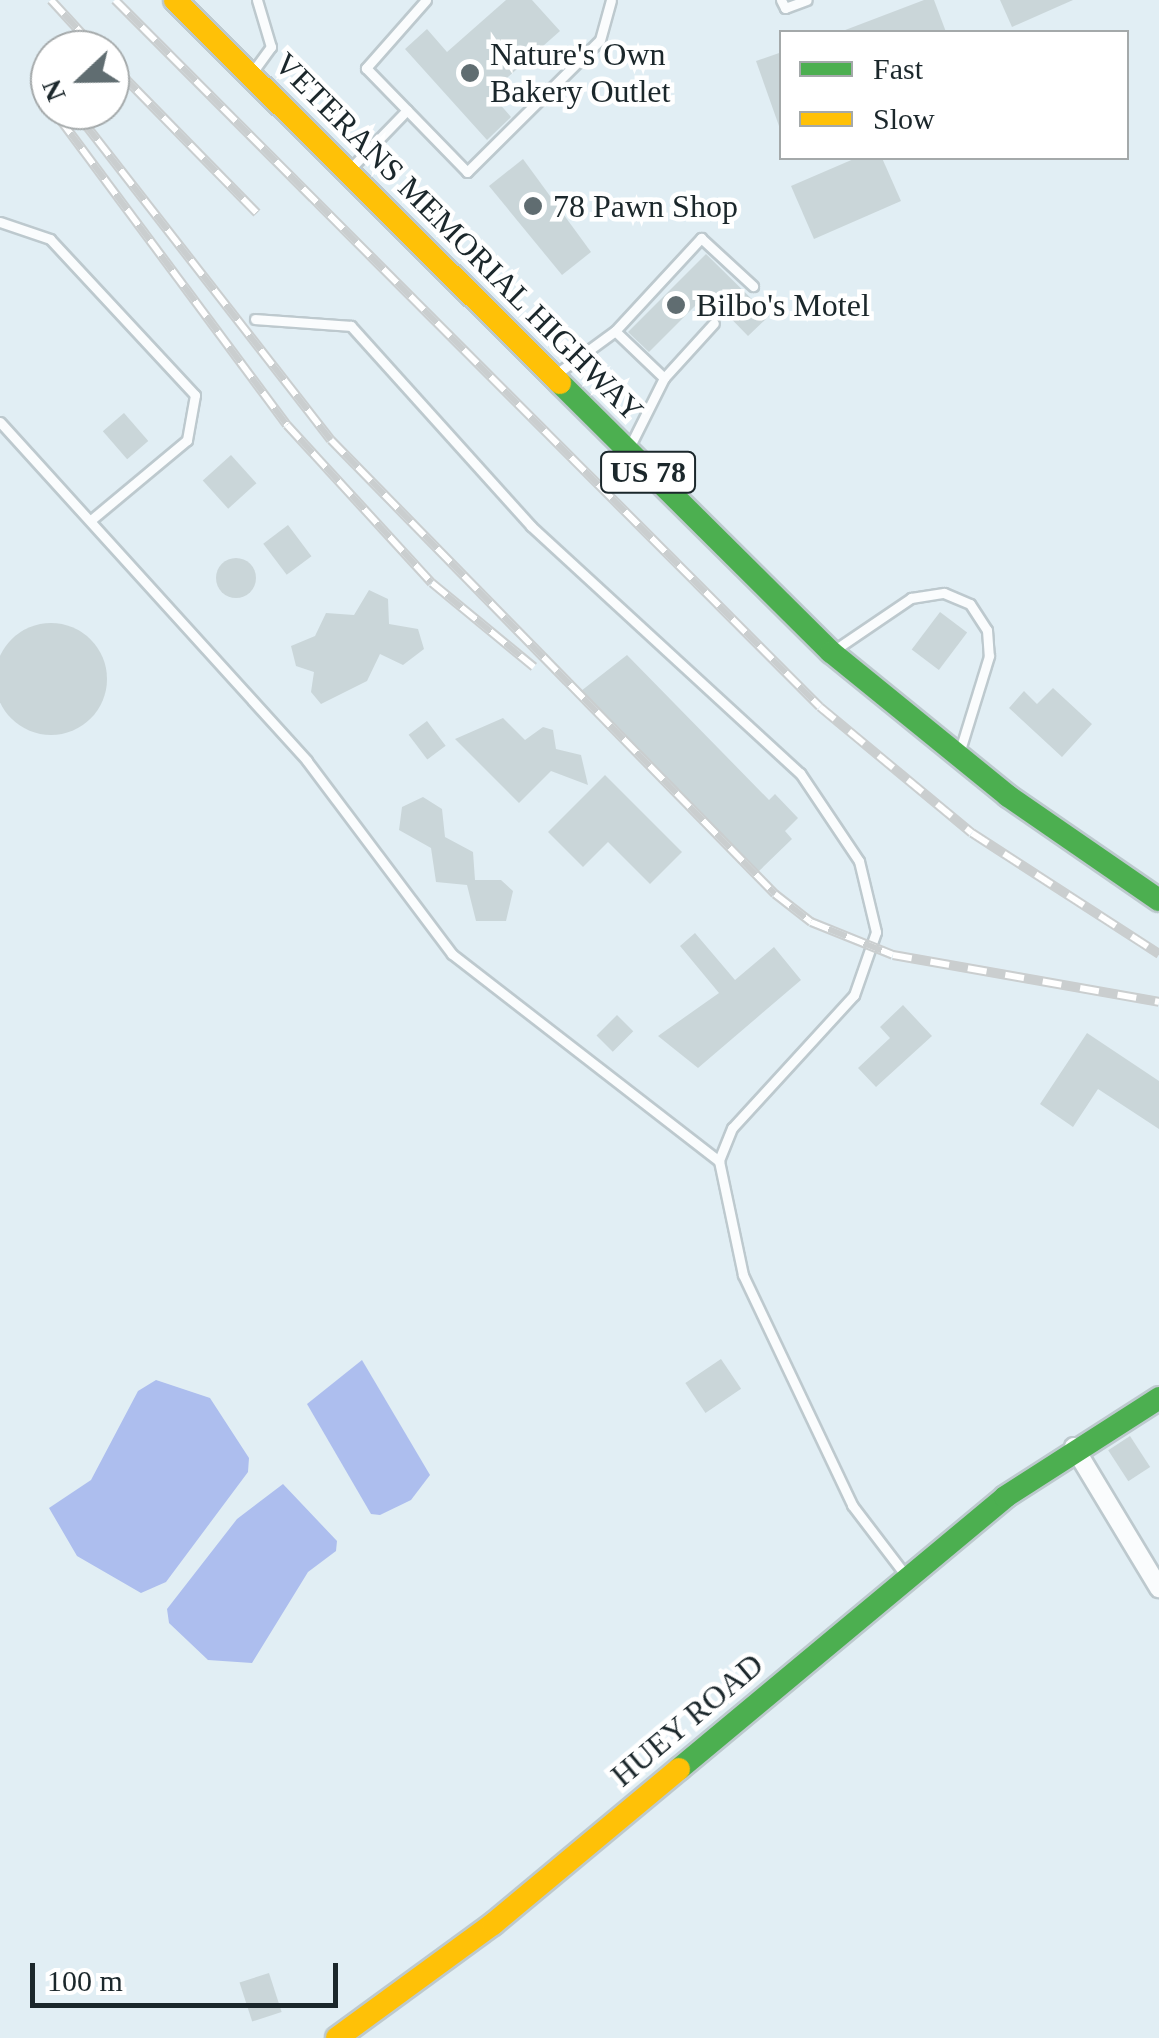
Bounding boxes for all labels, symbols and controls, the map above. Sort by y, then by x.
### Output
north arrow [30,30,130,130]
legend [779,30,1129,160]
place label: Nature's Own Bakery Outlet [490,36,670,111]
street label: VETERANS MEMORIAL HIGHWAY [266,44,652,430]
text: Fast [873,52,923,85]
marker: Nature's Own Bakery Outlet [459,62,481,84]
text: N [35,75,72,106]
text: Slow [873,102,935,135]
place label: 78 Pawn Shop [553,187,738,225]
marker: 78 Pawn Shop [522,195,544,217]
place label: Bilbo's Motel [696,286,870,324]
marker: Bilbo's Motel [665,294,687,316]
road number: US 78 [598,447,698,497]
street label: HUEY ROAD [603,1645,771,1795]
scale bar [35,1943,342,2005]
text: 100 m [47,1964,123,1997]

